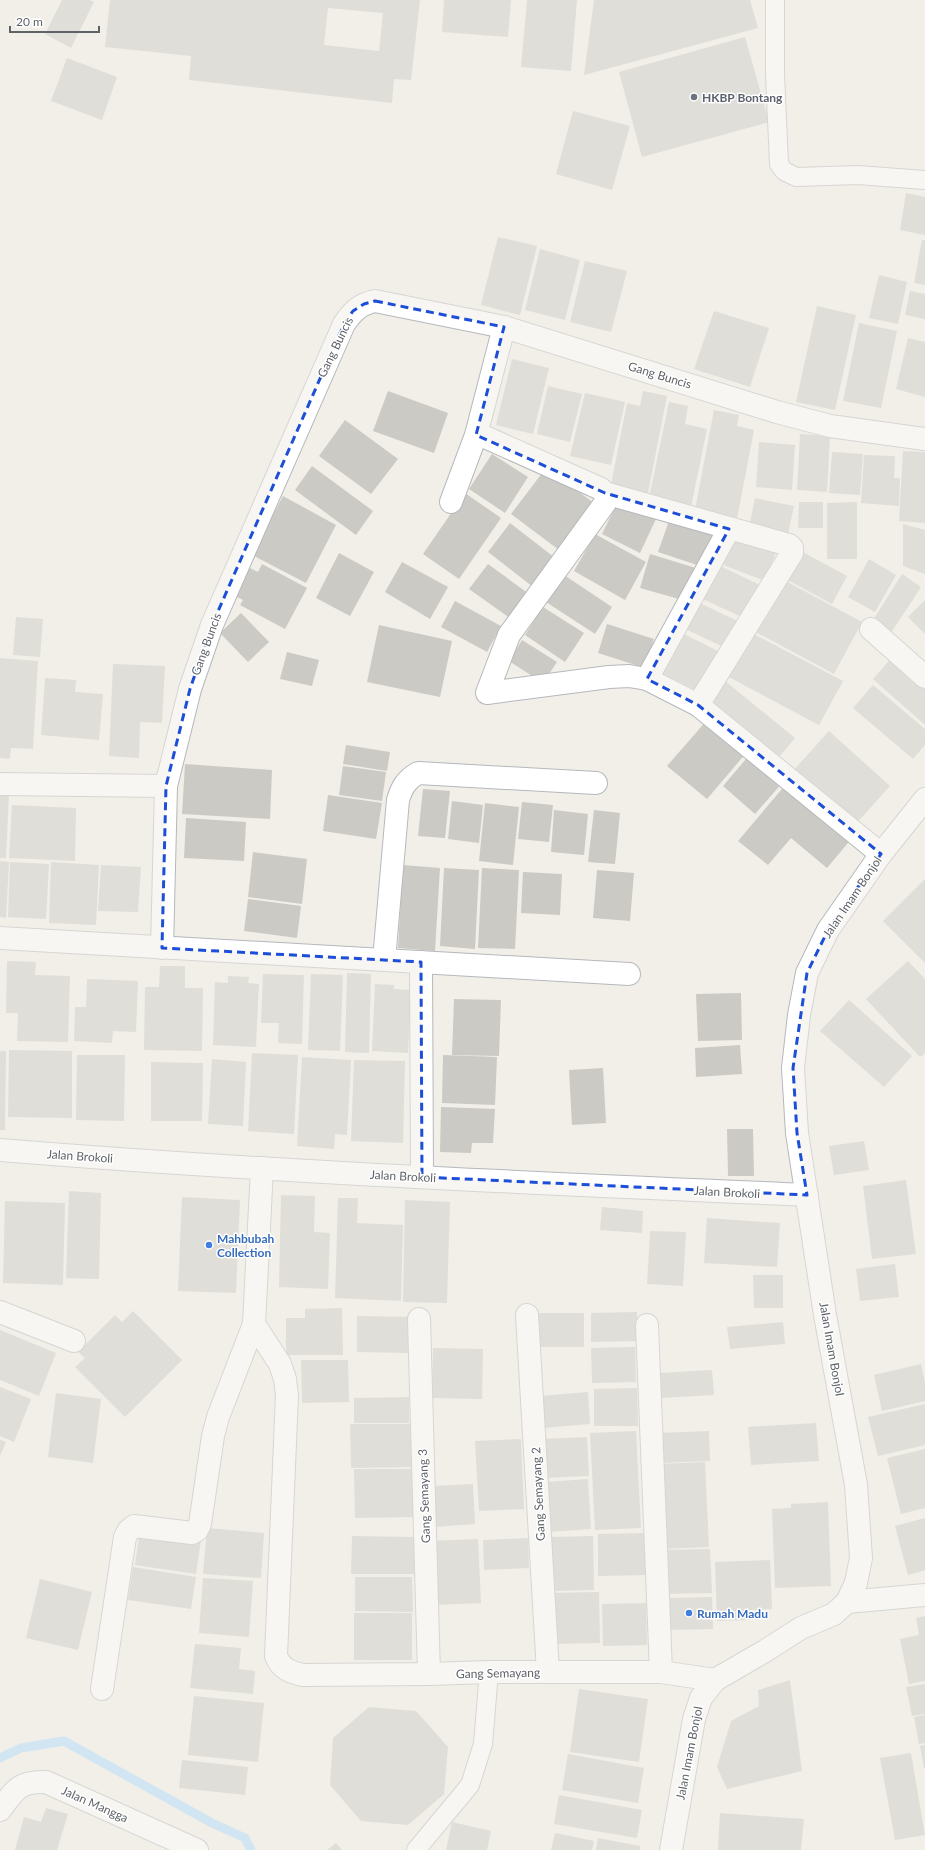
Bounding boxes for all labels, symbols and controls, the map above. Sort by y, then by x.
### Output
scale bar [10,8,99,34]
text: 20 m [16,14,43,29]
place label: HKBP Bontang [702,90,783,105]
marker: HKBP Bontang [689,92,699,102]
street label: Gang Buncis [314,314,356,380]
street label: Gang Buncis [626,358,694,392]
street label: Gang Buncis [188,611,224,677]
street label: Jalan Imam Bonjol [819,853,885,941]
street label: Jalan Brokoli [46,1146,114,1166]
street label: Jalan Brokoli [370,1167,437,1185]
street label: Jalan Brokoli [694,1183,761,1201]
place label: Mahbubah Collection [217,1231,275,1260]
marker: Mahbubah Collection [204,1240,214,1250]
street label: Jalan Imam Bonjol [816,1301,848,1397]
street label: Gang Semayang 2 [528,1447,548,1541]
street label: Gang Semayang 3 [415,1449,433,1543]
place label: Rumah Madu [697,1606,768,1621]
marker: Rumah Madu [684,1608,694,1618]
street label: Gang Semayang [456,1665,540,1681]
street label: Jalan Imam Bonjol [673,1705,705,1801]
street label: Jalan Mangga [59,1783,131,1825]

